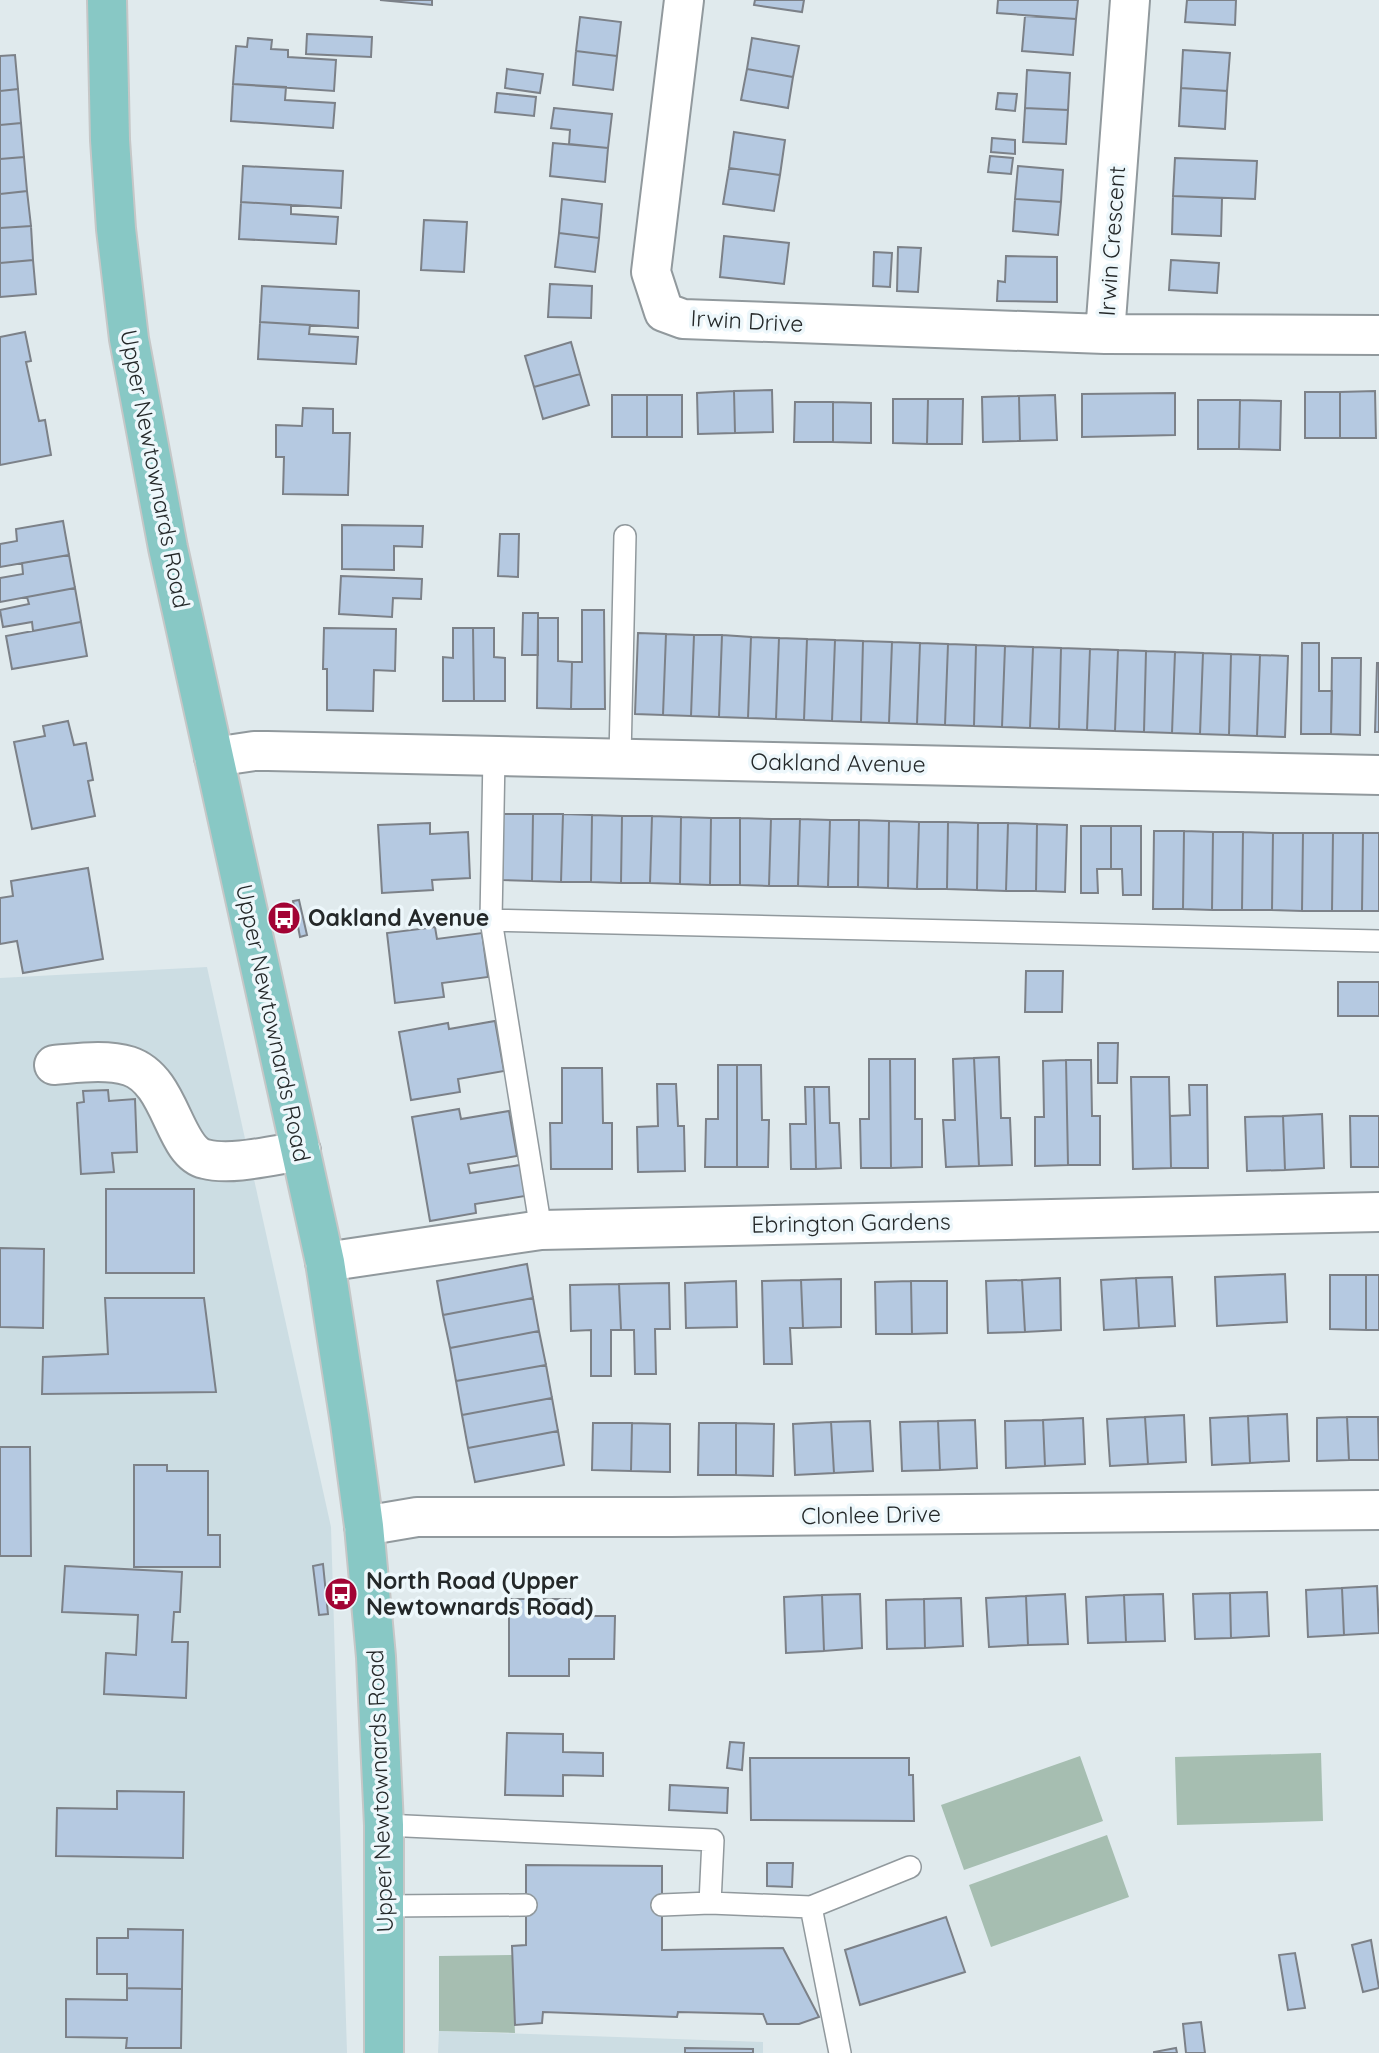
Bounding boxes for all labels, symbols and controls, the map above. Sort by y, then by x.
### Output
street label: Irwin Crescent [1092,165,1131,317]
street label: Irwin Drive [690,303,804,338]
street label: Upper Newtownards Road [114,327,197,611]
street label: Oakland Avenue [750,746,926,779]
street label: Upper Newtownards Road [230,881,317,1164]
bus stop icon: Oakland Avenue [265,899,303,937]
place label: Oakland Avenue [308,903,489,932]
street label: Ebrington Gardens [751,1206,951,1239]
street label: Clonlee Drive [801,1499,941,1530]
place label: North Road (Upper Newtownards Road) [366,1566,593,1621]
bus stop icon: North Road (Upper Newtownards Road) [322,1575,360,1613]
street label: Upper Newtownards Road [360,1649,399,1933]

